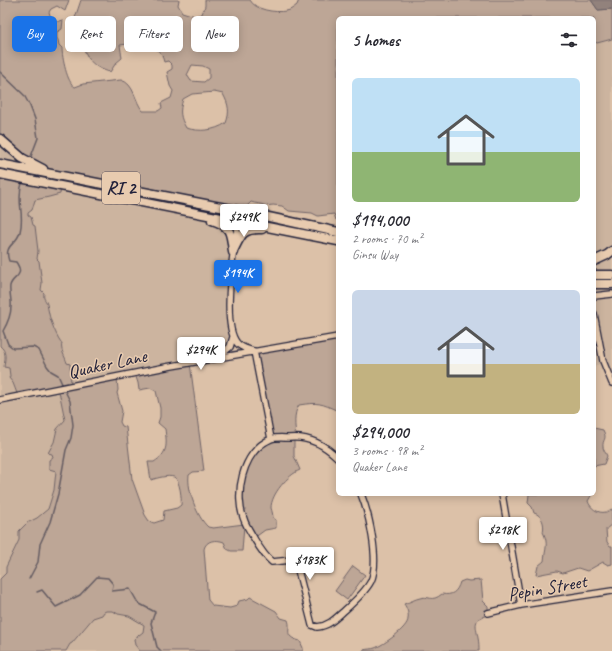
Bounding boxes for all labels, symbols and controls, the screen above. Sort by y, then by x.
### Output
chip: Buy [12,16,57,52]
chip: Rent [65,16,116,52]
chip: Filters [124,16,183,52]
chip: New [191,16,239,52]
icon: filters [558,29,580,51]
text: 5 homes [352,30,400,51]
icon: home [430,104,502,176]
road number: RI 2 [102,172,140,204]
pin: $249K [216,204,272,238]
text: $249K [229,209,259,225]
text: $194,000 [352,210,409,231]
text: 2 rooms · 70 m² [352,231,422,247]
text: Ginsu Way [352,247,398,263]
pin: $194K [210,260,266,294]
text: $194K [223,265,253,281]
icon: home [430,316,502,388]
pin: $294K [173,337,229,371]
text: $294K [186,342,216,358]
street label: Quaker Lane [66,344,151,384]
text: $294,000 [352,422,409,443]
text: 3 rooms · 98 m² [352,443,422,459]
text: Quaker Lane [352,459,407,475]
pin: $218K [475,517,531,551]
text: $218K [488,522,518,538]
pin: $183K [282,547,338,581]
text: $183K [295,552,325,568]
street label: Pepin Street [506,569,590,607]

